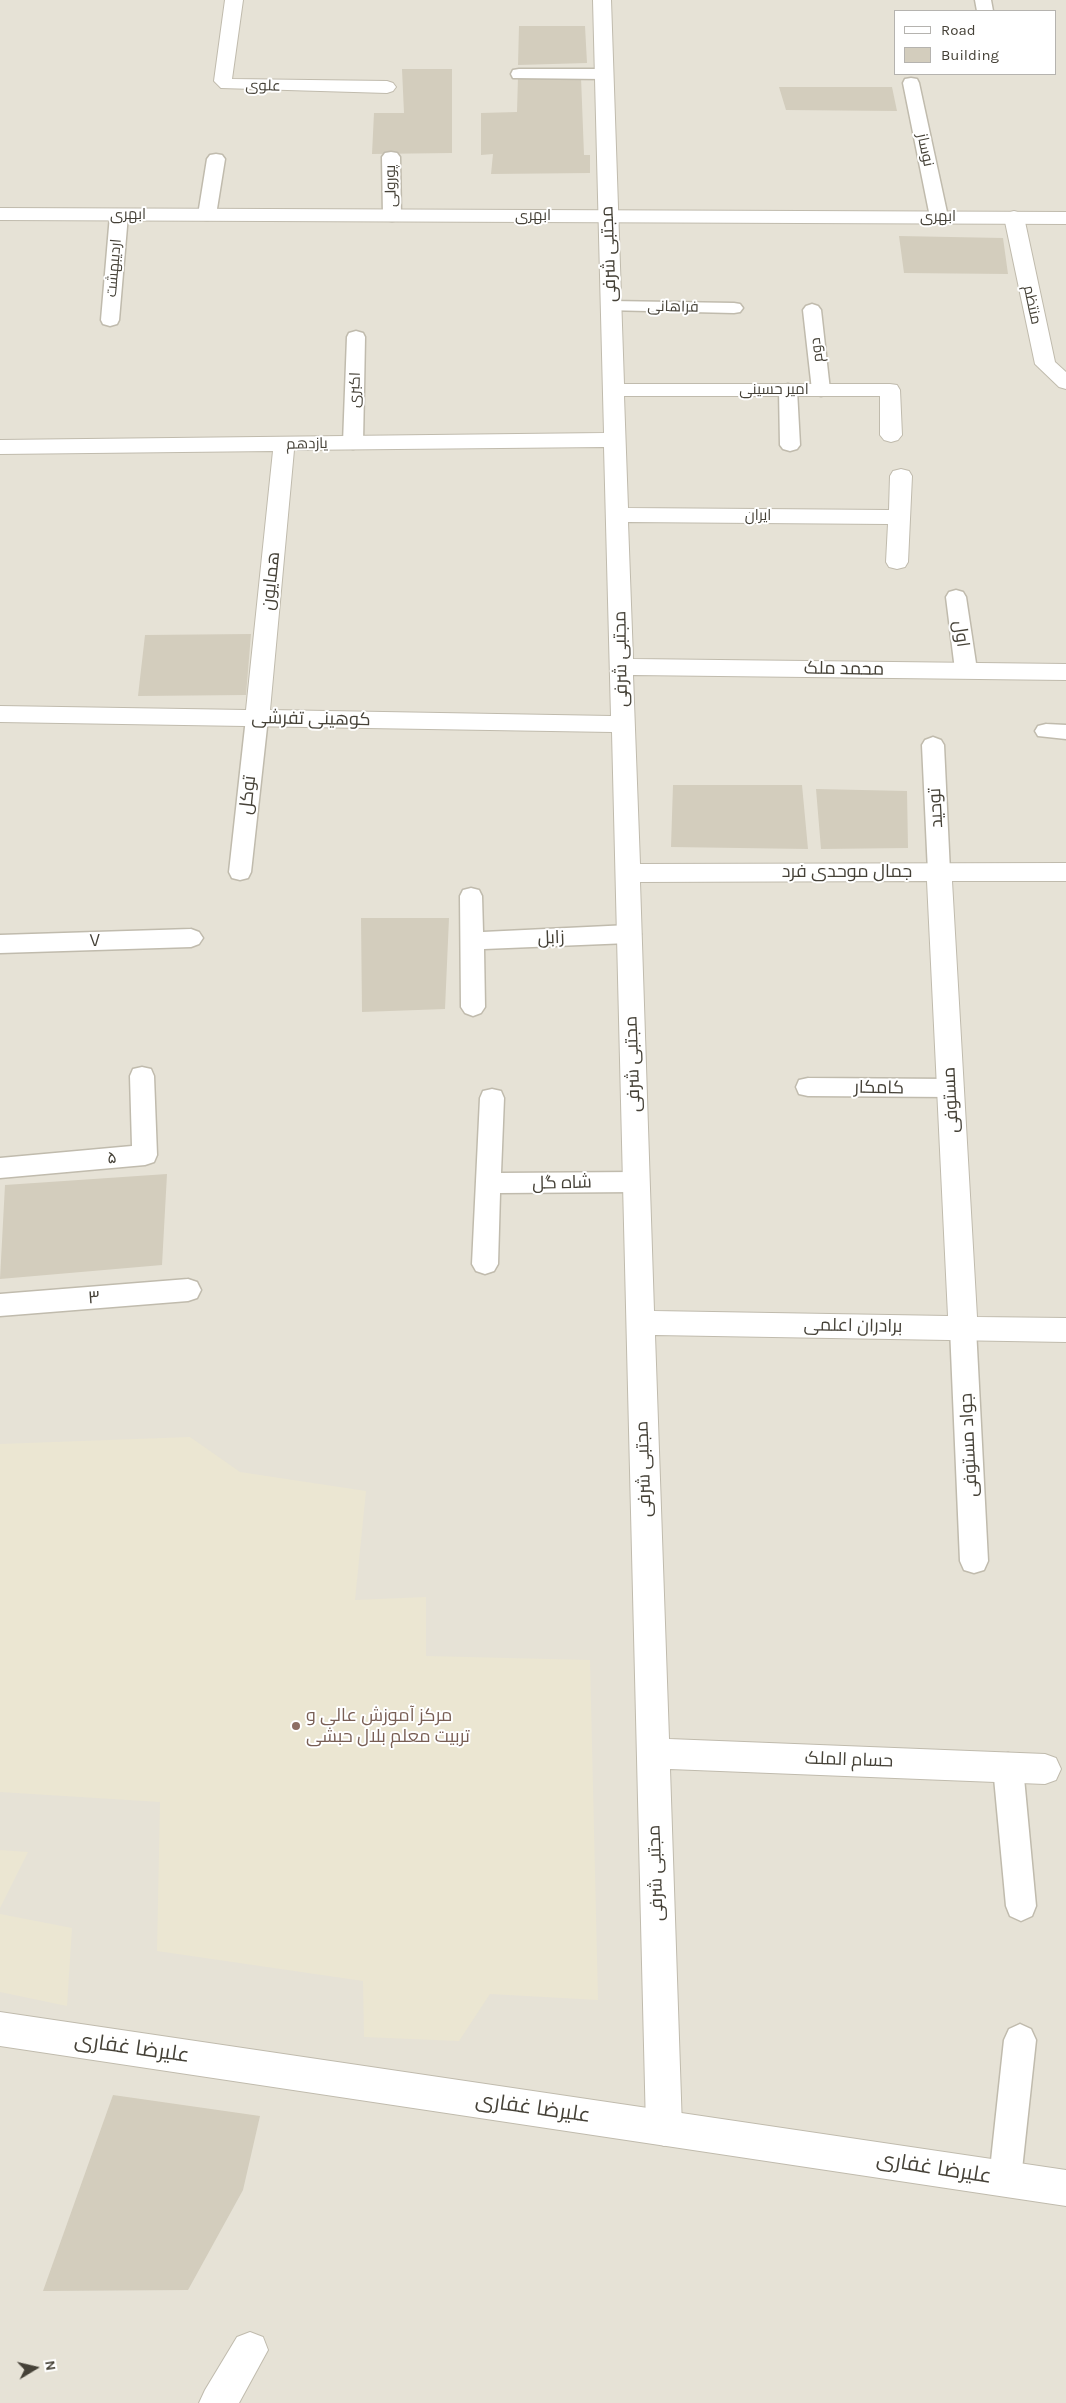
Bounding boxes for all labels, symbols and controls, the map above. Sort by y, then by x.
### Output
legend [894,10,1056,75]
text: Road [941,21,976,39]
text: Building [941,46,999,64]
street label: علوی [245,77,281,95]
street label: نوساز [913,132,937,168]
street label: پورولی [382,165,400,207]
street label: مجتبی شرفی [597,205,621,303]
street label: ابهری [110,206,146,224]
street label: ابهری [515,207,551,225]
street label: ابهری [920,208,956,226]
street label: اردیبهشت [102,238,126,298]
street label: منتظم [1019,284,1045,326]
street label: فراهانی [647,298,699,316]
street label: دوم [807,337,827,363]
street label: اکبری [345,372,365,408]
street label: امیر حسینی [739,381,809,399]
street label: یازدهم [286,435,328,453]
street label: ایران [745,507,771,525]
street label: همایون [257,551,285,611]
street label: مجتبی شرفی [609,611,633,707]
street label: اول [948,619,974,649]
street label: محمد ملک [804,658,884,680]
street label: کوهینی تفرشی [251,707,371,731]
street label: توکل [235,774,261,816]
street label: توحید [924,787,948,829]
street label: جمال موحدی فرد [782,861,912,883]
street label: زابل [537,927,565,949]
street label: ۷ [89,930,101,952]
street label: مجتبی شرفی [621,1015,645,1113]
street label: مستوفی [938,1066,964,1134]
street label: کامکار [854,1077,904,1099]
street label: ۵ [106,1147,118,1169]
street label: شاه گل [532,1172,592,1194]
street label: ۳ [87,1287,101,1309]
street label: برادران اعلمی [803,1314,903,1338]
street label: جواد مستوفی [955,1392,983,1498]
street label: مجتبی شرفی [632,1420,656,1518]
place label: مرکز آموزش عالی و تربیت معلم بلال حبشی [306,1705,470,1748]
marker: مرکز آموزش عالی و تربیت معلم بلال حبشی [290,1720,302,1732]
street label: حسام الملک [804,1748,894,1772]
street label: مجتبی شرفی [644,1824,668,1922]
street label: علیرضا غفاری [73,2027,191,2069]
street label: علیرضا غفاری [474,2087,592,2129]
street label: علیرضا غفاری [875,2146,993,2190]
north arrow [10,2343,60,2393]
text: N [41,2359,59,2372]

